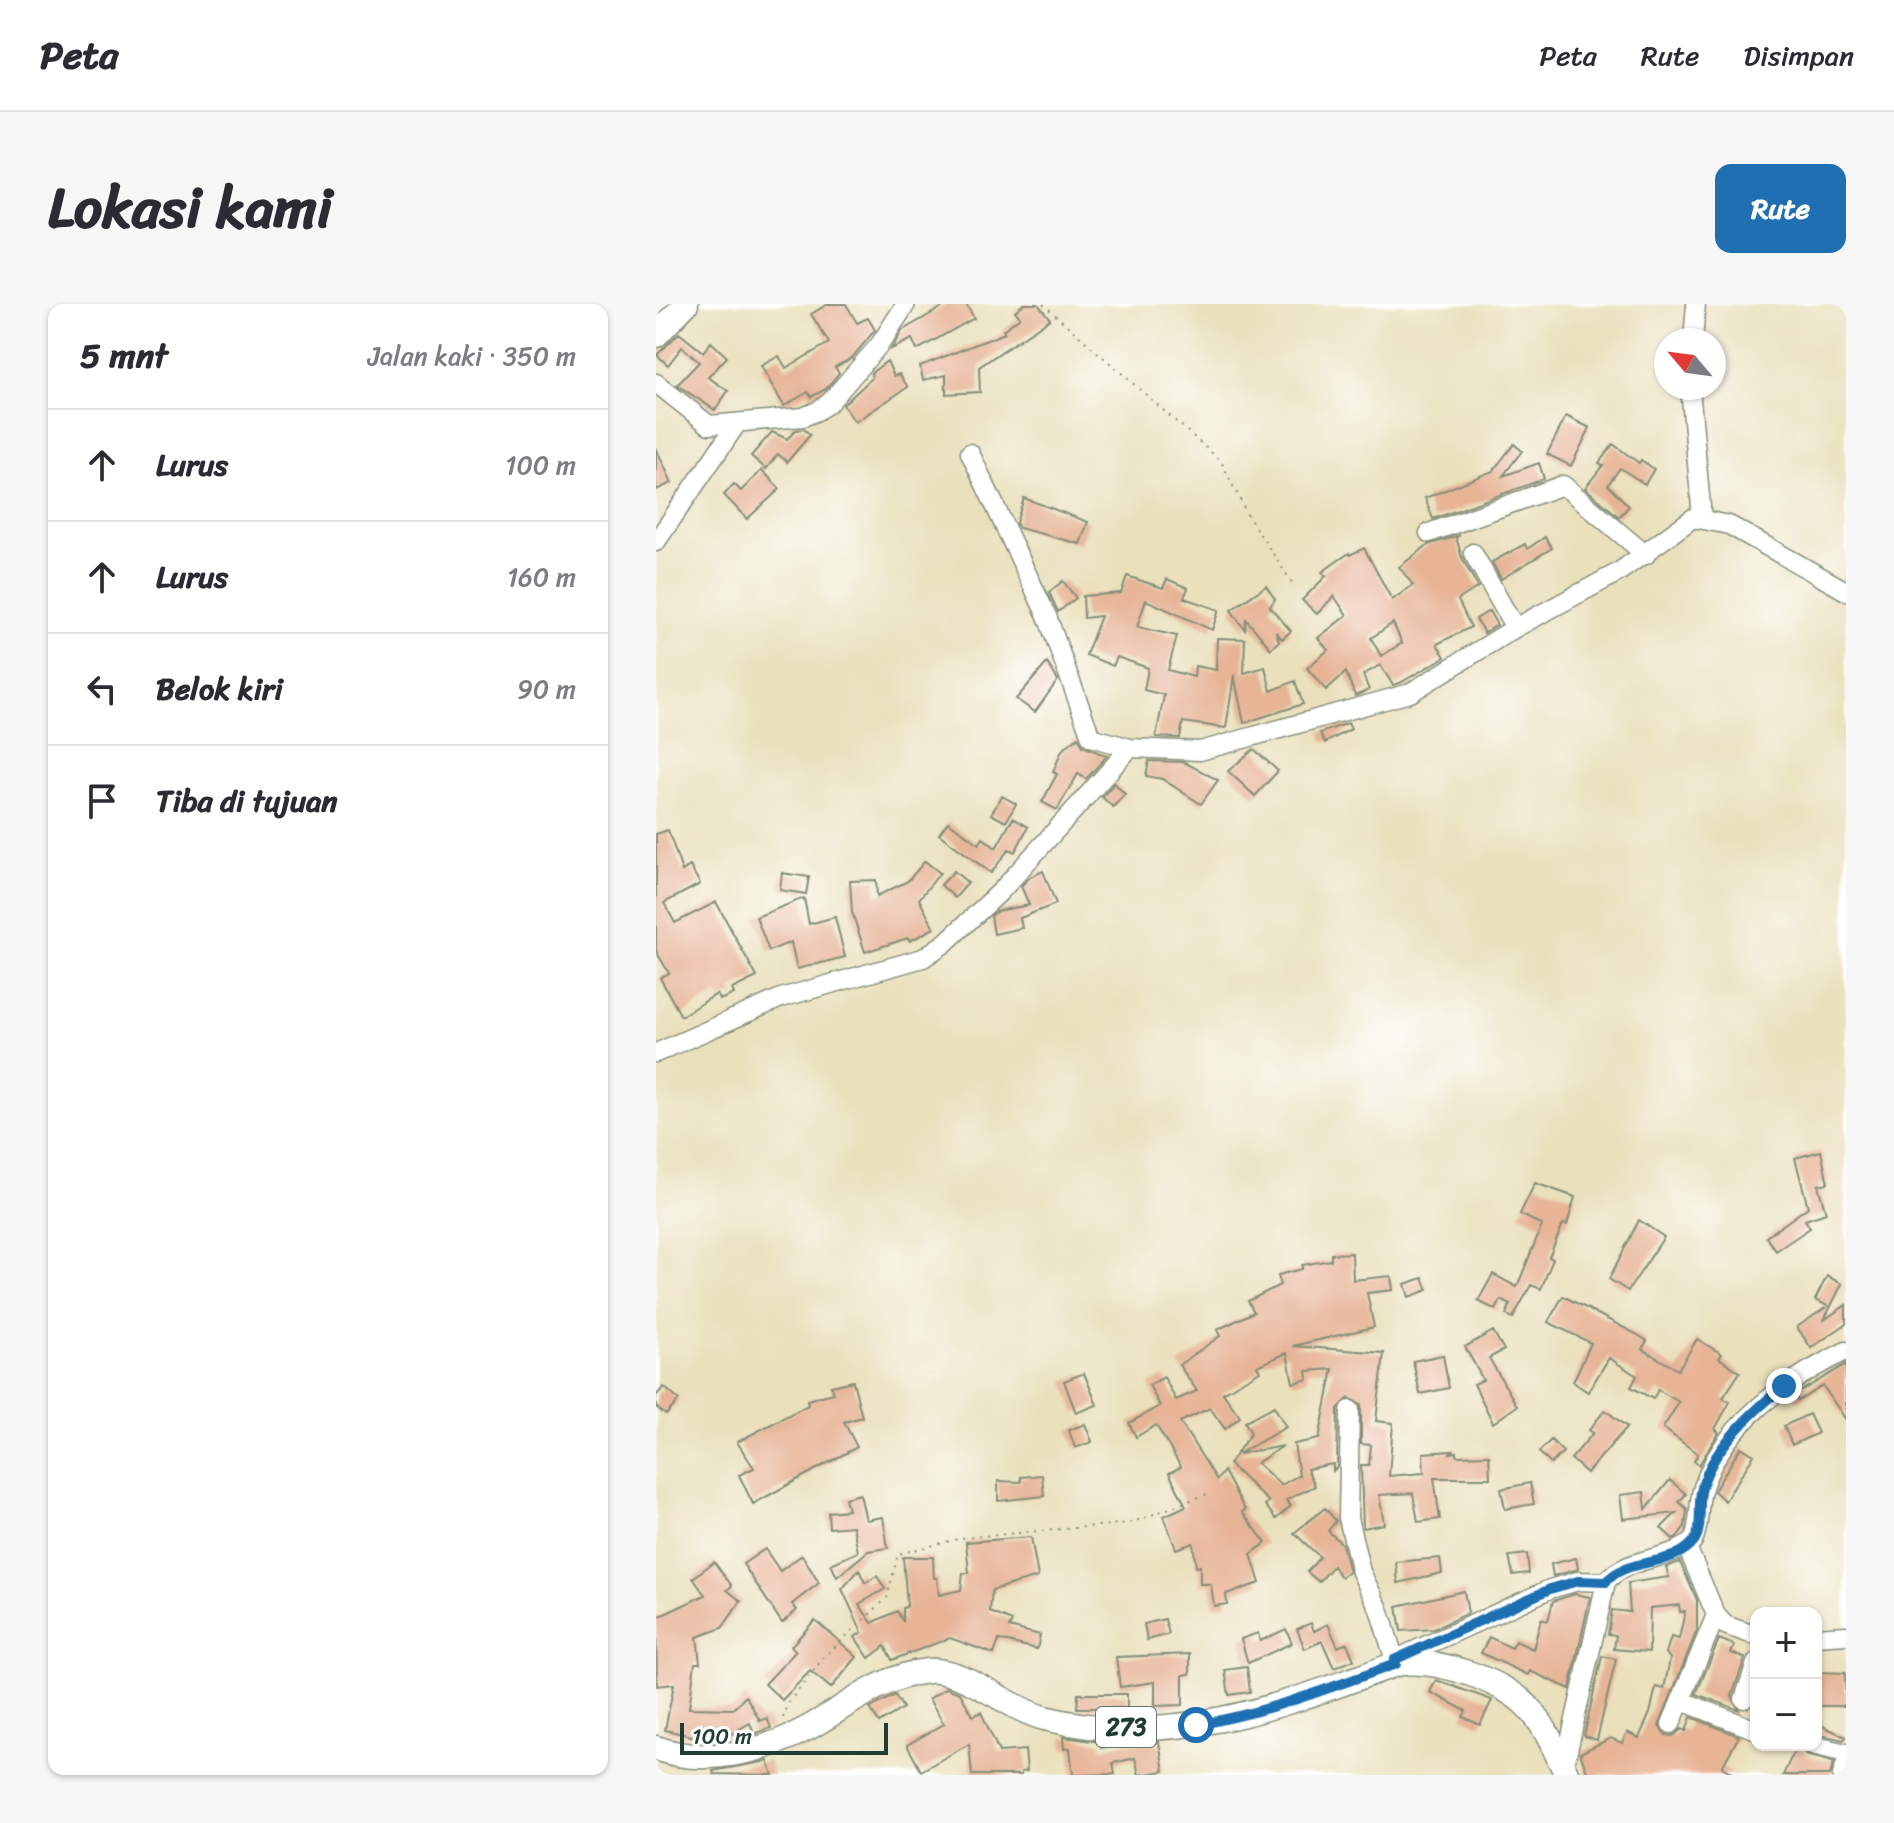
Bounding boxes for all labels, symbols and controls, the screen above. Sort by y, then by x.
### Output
text: Peta [40,22,118,89]
text: Peta [1539,31,1597,80]
text: Rute [1641,31,1699,80]
text: Disimpan [1743,31,1854,80]
text: Lokasi kami [48,159,332,258]
button: Rute [1715,164,1846,253]
text: 5 mnt [80,326,168,386]
north arrow [1654,328,1726,400]
text: Jalan kaki · 350 m [368,333,576,379]
text: Lurus [156,438,228,492]
text: 100 m [505,442,576,488]
icon: ahead [80,443,124,487]
text: Lurus [156,550,228,604]
text: 160 m [507,554,576,600]
icon: ahead [80,555,124,599]
text: Belok kiri [156,662,283,716]
text: 90 m [517,666,576,712]
icon: left [80,667,124,711]
text: Tiba di tujuan [156,774,337,828]
icon: arrive [80,779,124,823]
route end [1766,1368,1802,1404]
map controls [1750,1607,1822,1751]
button: + [1750,1607,1822,1679]
button: − [1750,1679,1822,1751]
road number: 273 [1096,1707,1156,1747]
route start [1178,1707,1214,1743]
text: 100 m [692,1717,752,1756]
scale bar [680,1719,888,1755]

